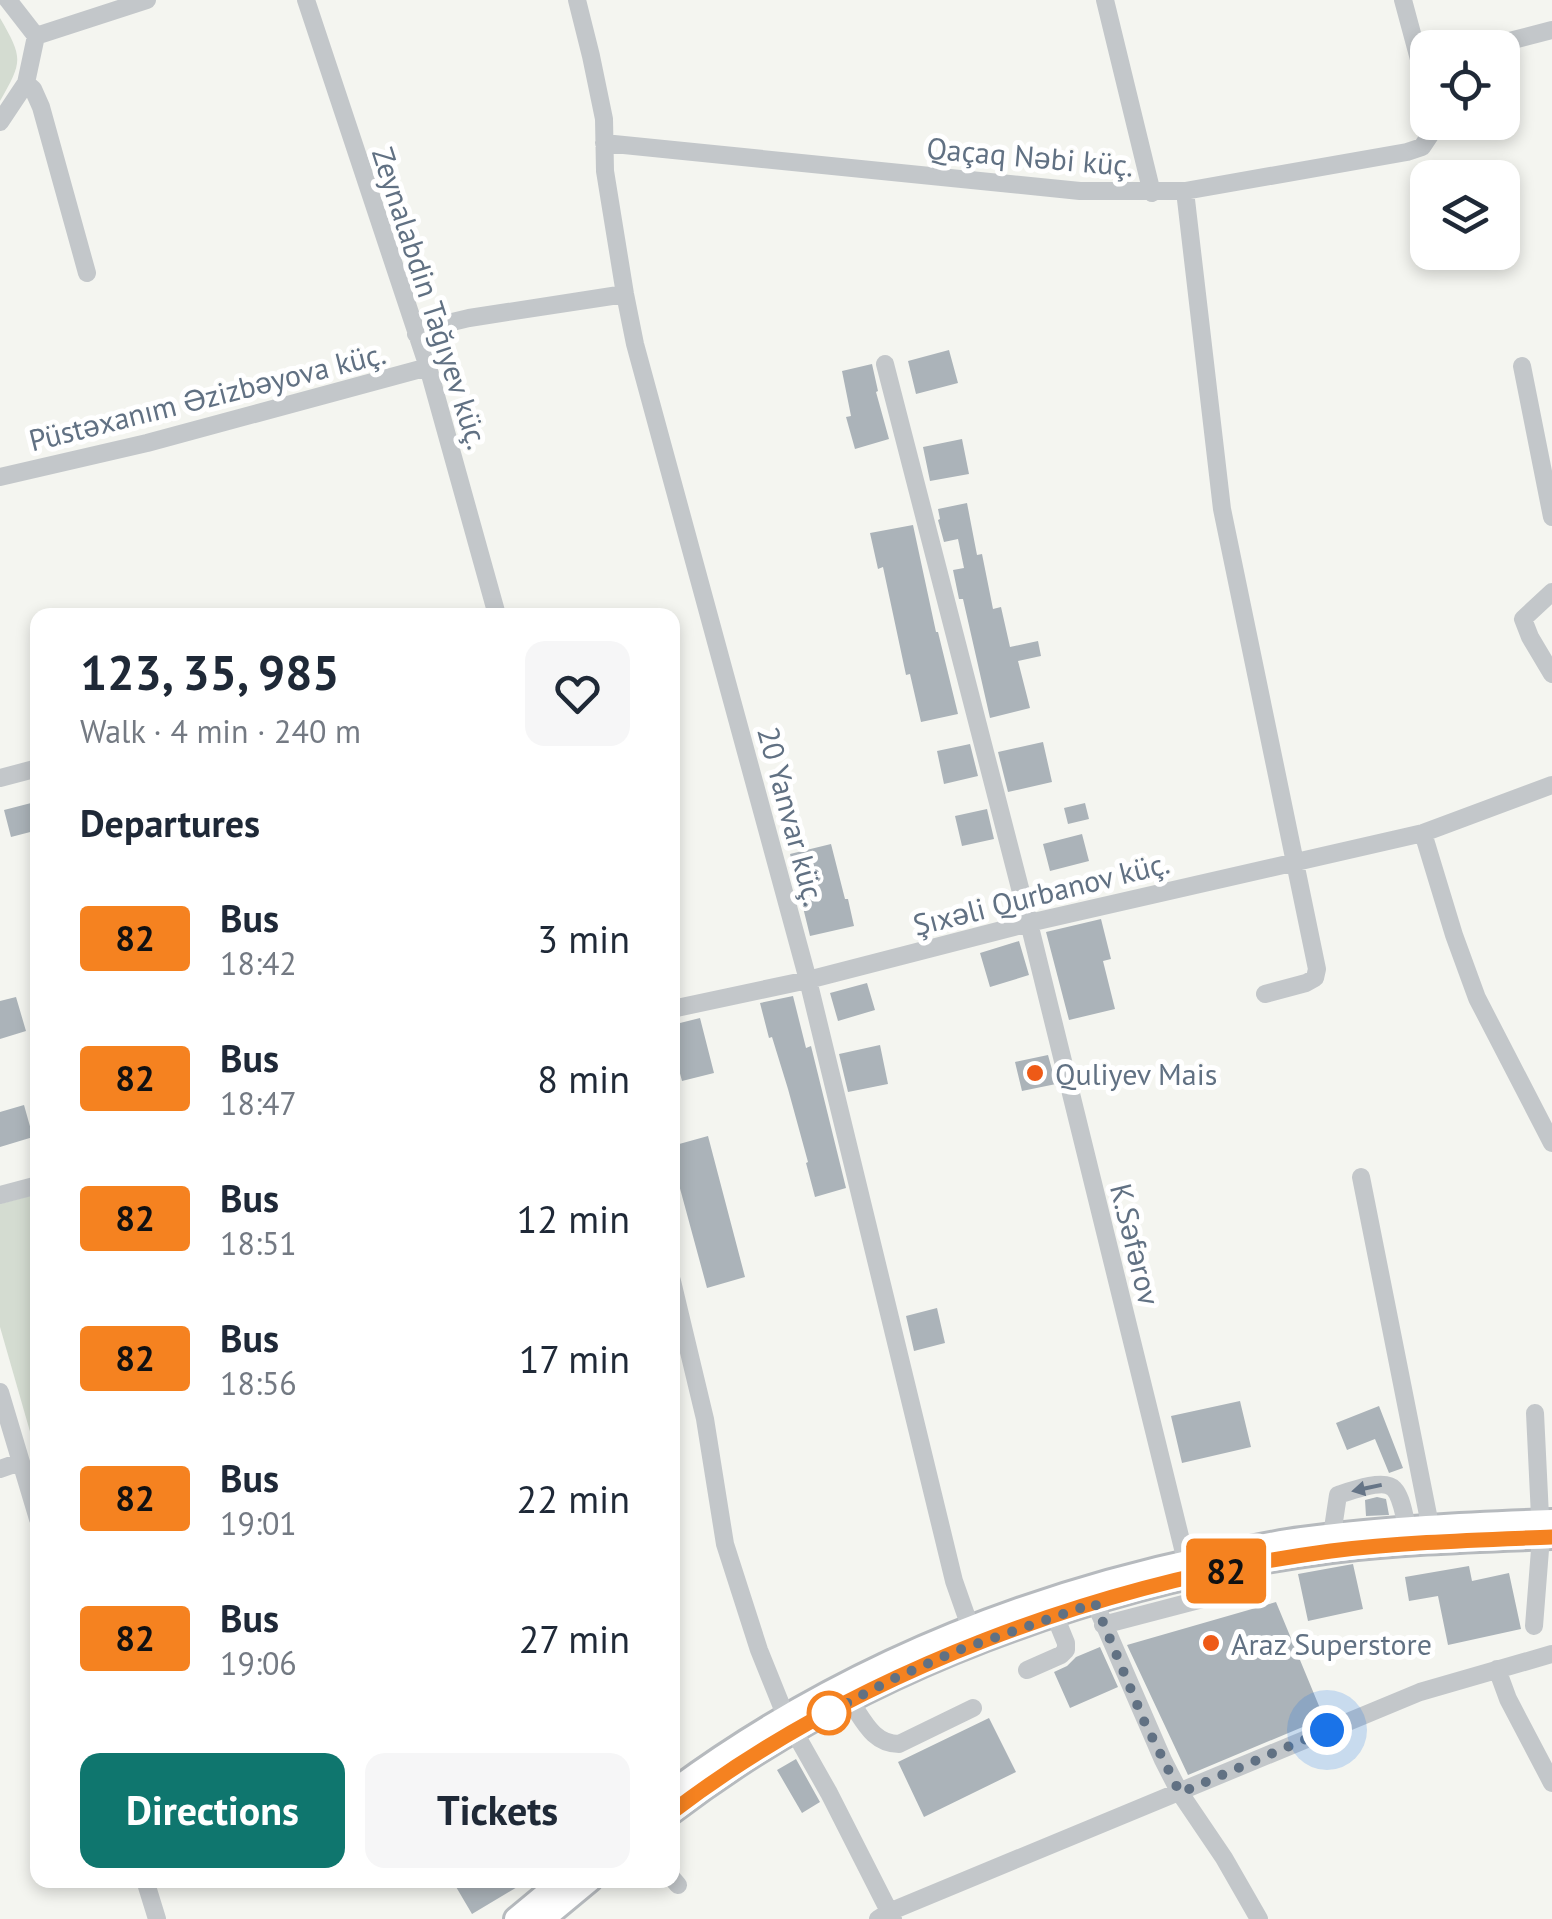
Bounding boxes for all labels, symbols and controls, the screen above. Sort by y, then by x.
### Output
map controls [1410,30,1520,270]
button: locate [1410,30,1520,140]
street label: Qaçaq Nəbi küç. [925,128,1135,184]
street label: Zeynalabdin Tağıyev küç. [364,142,498,454]
button: layers [1410,160,1520,270]
street label: Püstəxanım Əzizbəyova küç. [25,333,389,459]
text: 123, 35, 985 [80,641,340,703]
button: heart [525,641,630,746]
text: Walk · 4 min · 240 m [80,710,361,752]
street label: 20 Yanvar küç. [749,722,835,910]
text: Departures [80,798,260,847]
street label: Şıxəli Qurbanov küç. [909,842,1173,944]
text: Bus [220,893,279,942]
text: 3 min [537,914,630,963]
text: 82 [115,915,155,961]
text: 18:42 [220,942,297,984]
text: Bus [220,1033,279,1082]
text: 8 min [537,1054,630,1103]
place label: Quliyev Mais [1055,1054,1217,1093]
text: 82 [115,1055,155,1101]
marker: Quliyev Mais [1024,1062,1046,1084]
text: 18:47 [220,1082,297,1124]
text: Bus [220,1173,279,1222]
street label: K.Səfərov [1102,1179,1170,1309]
text: 12 min [517,1194,630,1243]
text: 82 [115,1195,155,1241]
text: 18:51 [220,1222,297,1264]
text: Bus [220,1313,279,1362]
text: 17 min [519,1334,630,1383]
text: 82 [115,1335,155,1381]
text: 18:56 [220,1362,297,1404]
text: Bus [220,1453,279,1502]
text: 22 min [517,1474,630,1523]
text: 82 [115,1475,155,1521]
one-way arrow [1351,1480,1382,1496]
text: 19:01 [220,1502,297,1544]
line badge: 82 [1181,1538,1271,1604]
text: 82 [1206,1548,1246,1594]
text: Bus [220,1593,279,1642]
text: 27 min [519,1614,630,1663]
text: 82 [115,1615,155,1661]
place label: Araz Superstore [1231,1624,1432,1663]
marker: Araz Superstore [1200,1632,1222,1654]
text: 19:06 [220,1642,297,1684]
unlabelled marker [808,1692,850,1734]
your location [1302,1705,1352,1755]
button: Directions [80,1753,345,1868]
button: Tickets [365,1753,630,1868]

